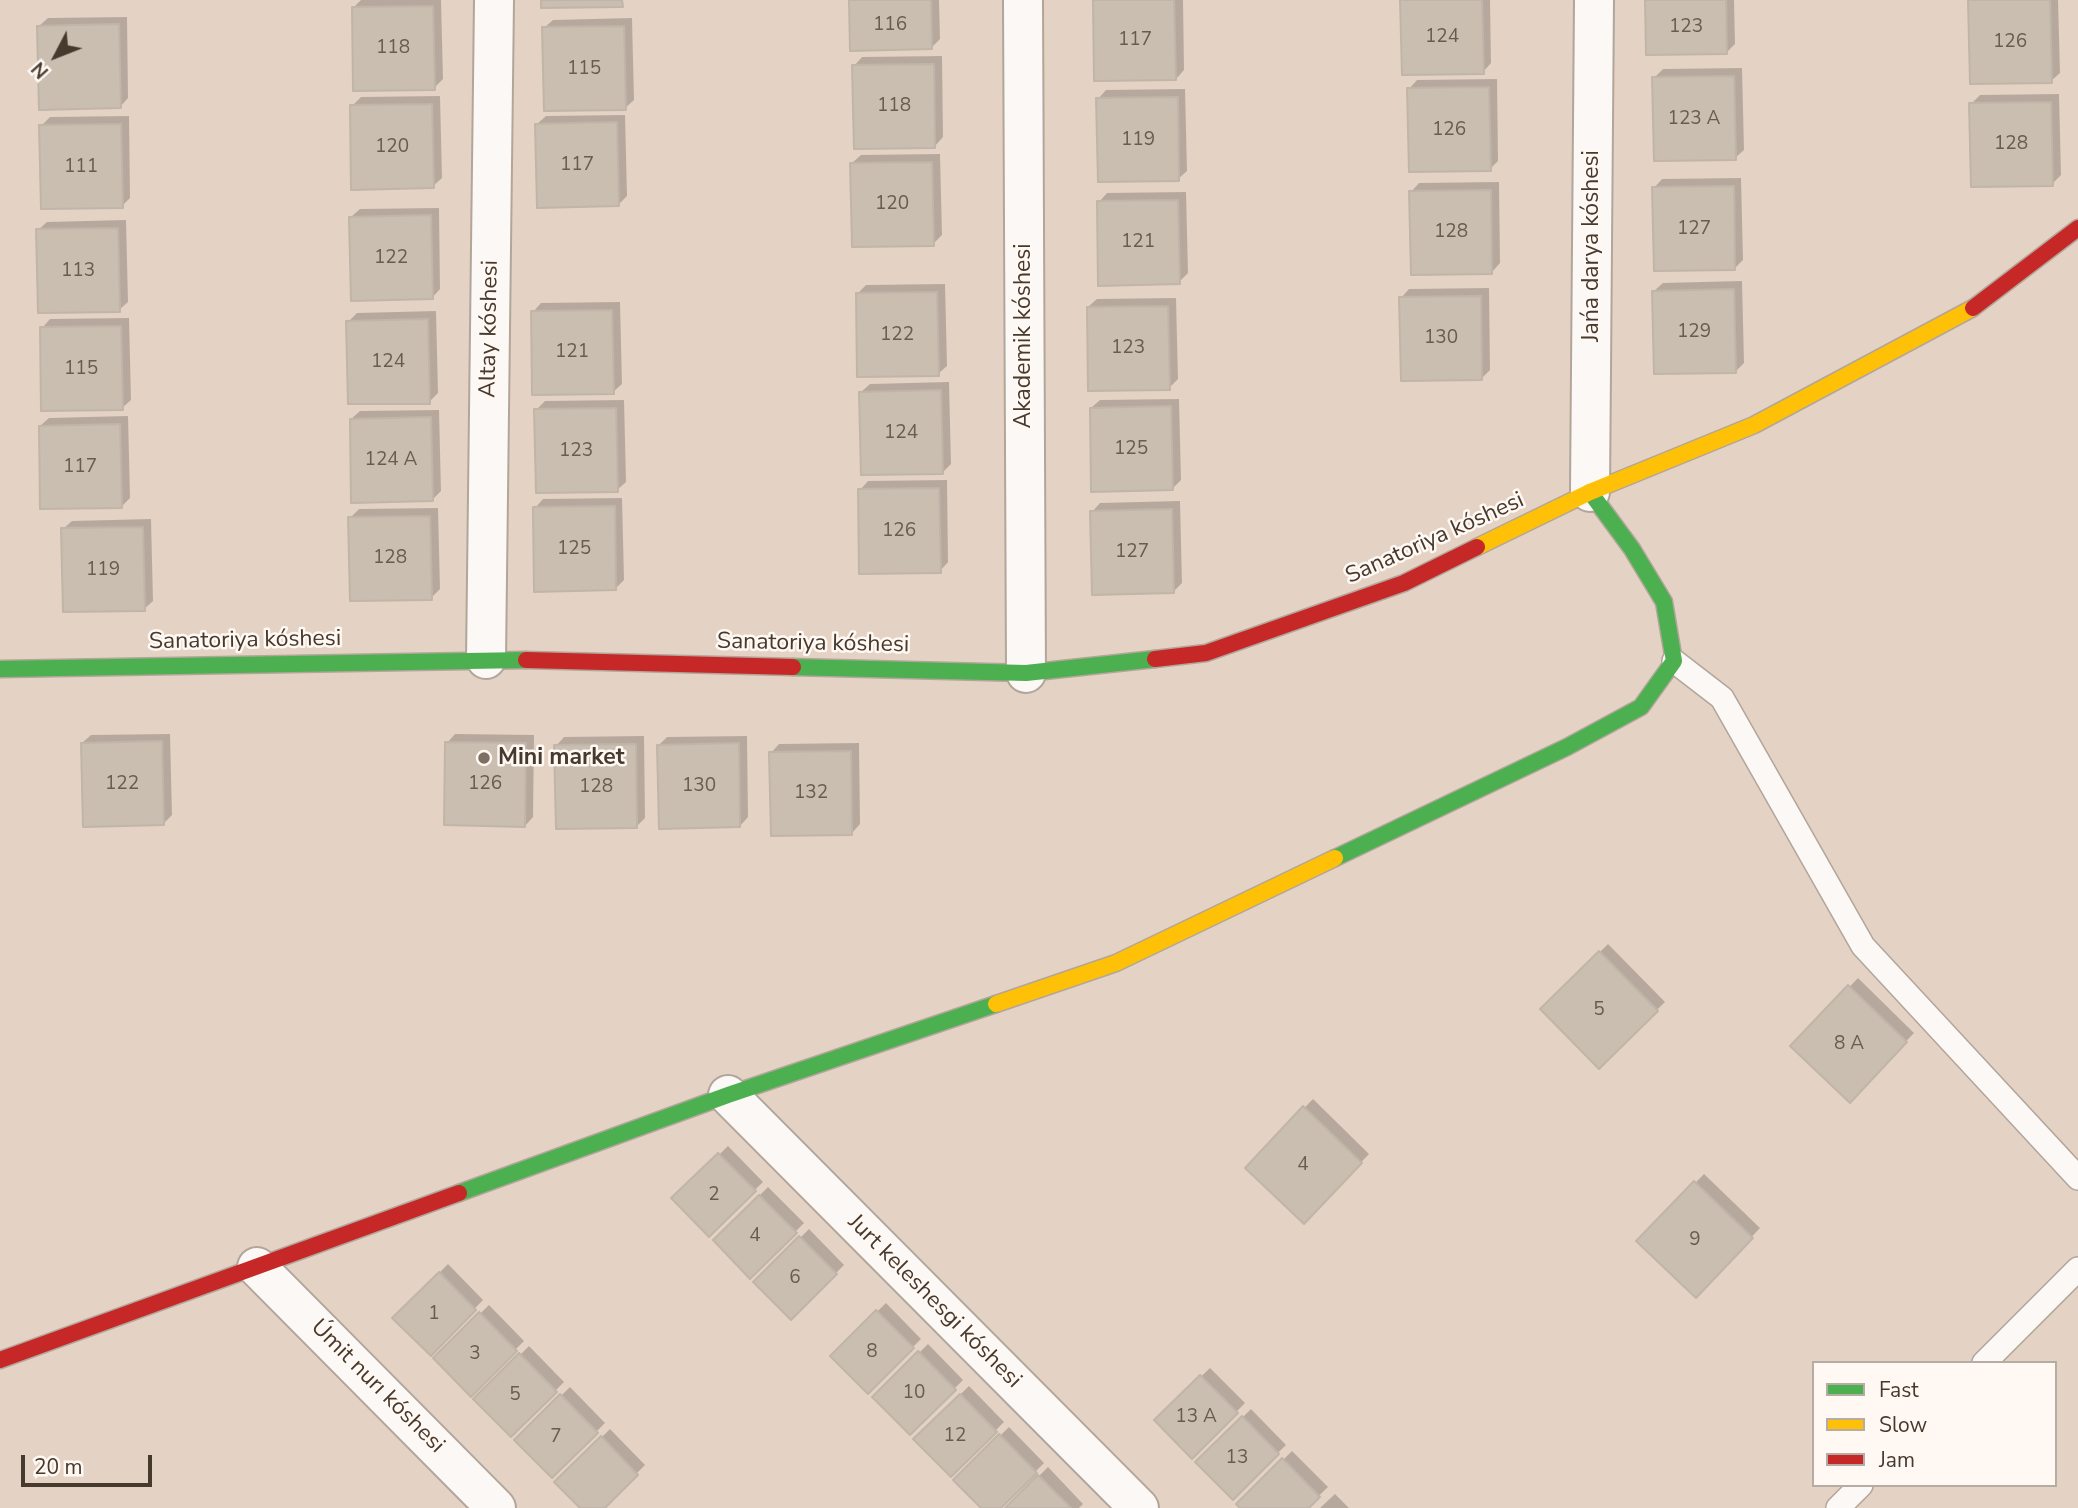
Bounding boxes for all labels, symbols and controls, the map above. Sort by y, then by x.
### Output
house number: 116 [873,14,907,36]
house number: 123 [1669,16,1703,38]
north arrow [21,21,91,91]
house number: 124 [1425,26,1459,48]
house number: 117 [1118,29,1152,51]
house number: 126 [1993,31,2027,53]
house number: 118 [376,37,410,59]
text: N [26,56,55,84]
house number: 115 [567,58,601,80]
house number: 118 [877,95,911,117]
house number: 123 А [1668,108,1720,130]
house number: 126 [1432,119,1466,141]
house number: 119 [1121,129,1155,151]
house number: 128 [1994,133,2028,155]
house number: 120 [375,136,409,158]
street label: Jańa darya kóshesi [1578,150,1606,342]
house number: 117 [560,154,594,176]
house number: 111 [64,156,98,178]
house number: 120 [875,193,909,215]
house number: 127 [1677,218,1711,240]
house number: 128 [1434,221,1468,243]
house number: 121 [1121,231,1155,253]
street label: Akademik kóshesi [1010,243,1038,429]
house number: 122 [374,247,408,269]
house number: 113 [61,260,95,282]
street label: Altay kóshesi [475,260,505,398]
house number: 129 [1677,321,1711,343]
house number: 122 [880,324,914,346]
house number: 130 [1424,327,1458,349]
house number: 123 [1111,337,1145,359]
house number: 121 [555,341,589,363]
house number: 124 [371,351,405,373]
house number: 115 [64,358,98,380]
house number: 124 [884,422,918,444]
house number: 125 [1114,438,1148,460]
house number: 123 [559,440,593,462]
house number: 124 А [365,449,417,471]
house number: 117 [63,456,97,478]
street label: Sanatoriya kóshesi [1342,487,1528,591]
house number: 126 [882,520,916,542]
house number: 125 [557,538,591,560]
house number: 127 [1115,541,1149,563]
house number: 128 [373,547,407,569]
house number: 119 [86,559,120,581]
street label: Sanatoriya kóshesi [149,626,341,656]
street label: Sanatoriya kóshesi [717,629,909,659]
place label: Mini market [498,744,624,772]
marker: Mini market [476,750,492,766]
house number: 122 [105,773,139,795]
house number: 126 [468,773,502,795]
house number: 130 [682,775,716,797]
house number: 128 [579,776,613,798]
house number: 132 [794,782,828,804]
house number: 5 [1593,999,1605,1021]
house number: 8 А [1834,1033,1864,1055]
house number: 4 [1297,1154,1309,1176]
house number: 2 [708,1184,720,1206]
street label: Jurt keleshesgi kóshesi [841,1209,1027,1395]
house number: 4 [749,1225,761,1247]
house number: 9 [1689,1229,1701,1251]
house number: 6 [789,1267,801,1289]
house number: 1 [428,1303,440,1325]
street label: Úmit nurı kóshesi [304,1314,450,1460]
house number: 8 [866,1341,878,1363]
house number: 3 [469,1343,481,1365]
legend [1812,1361,2057,1487]
text: Fast [1879,1376,1919,1404]
house number: 10 [903,1382,925,1404]
house number: 5 [509,1384,521,1406]
house number: 13 А [1175,1406,1217,1428]
text: Slow [1879,1411,1927,1439]
house number: 12 [944,1425,966,1447]
house number: 7 [550,1426,562,1448]
scale bar [24,1442,156,1486]
text: Jam [1879,1446,1915,1474]
house number: 13 [1226,1447,1248,1469]
text: 20 m [34,1453,83,1481]

